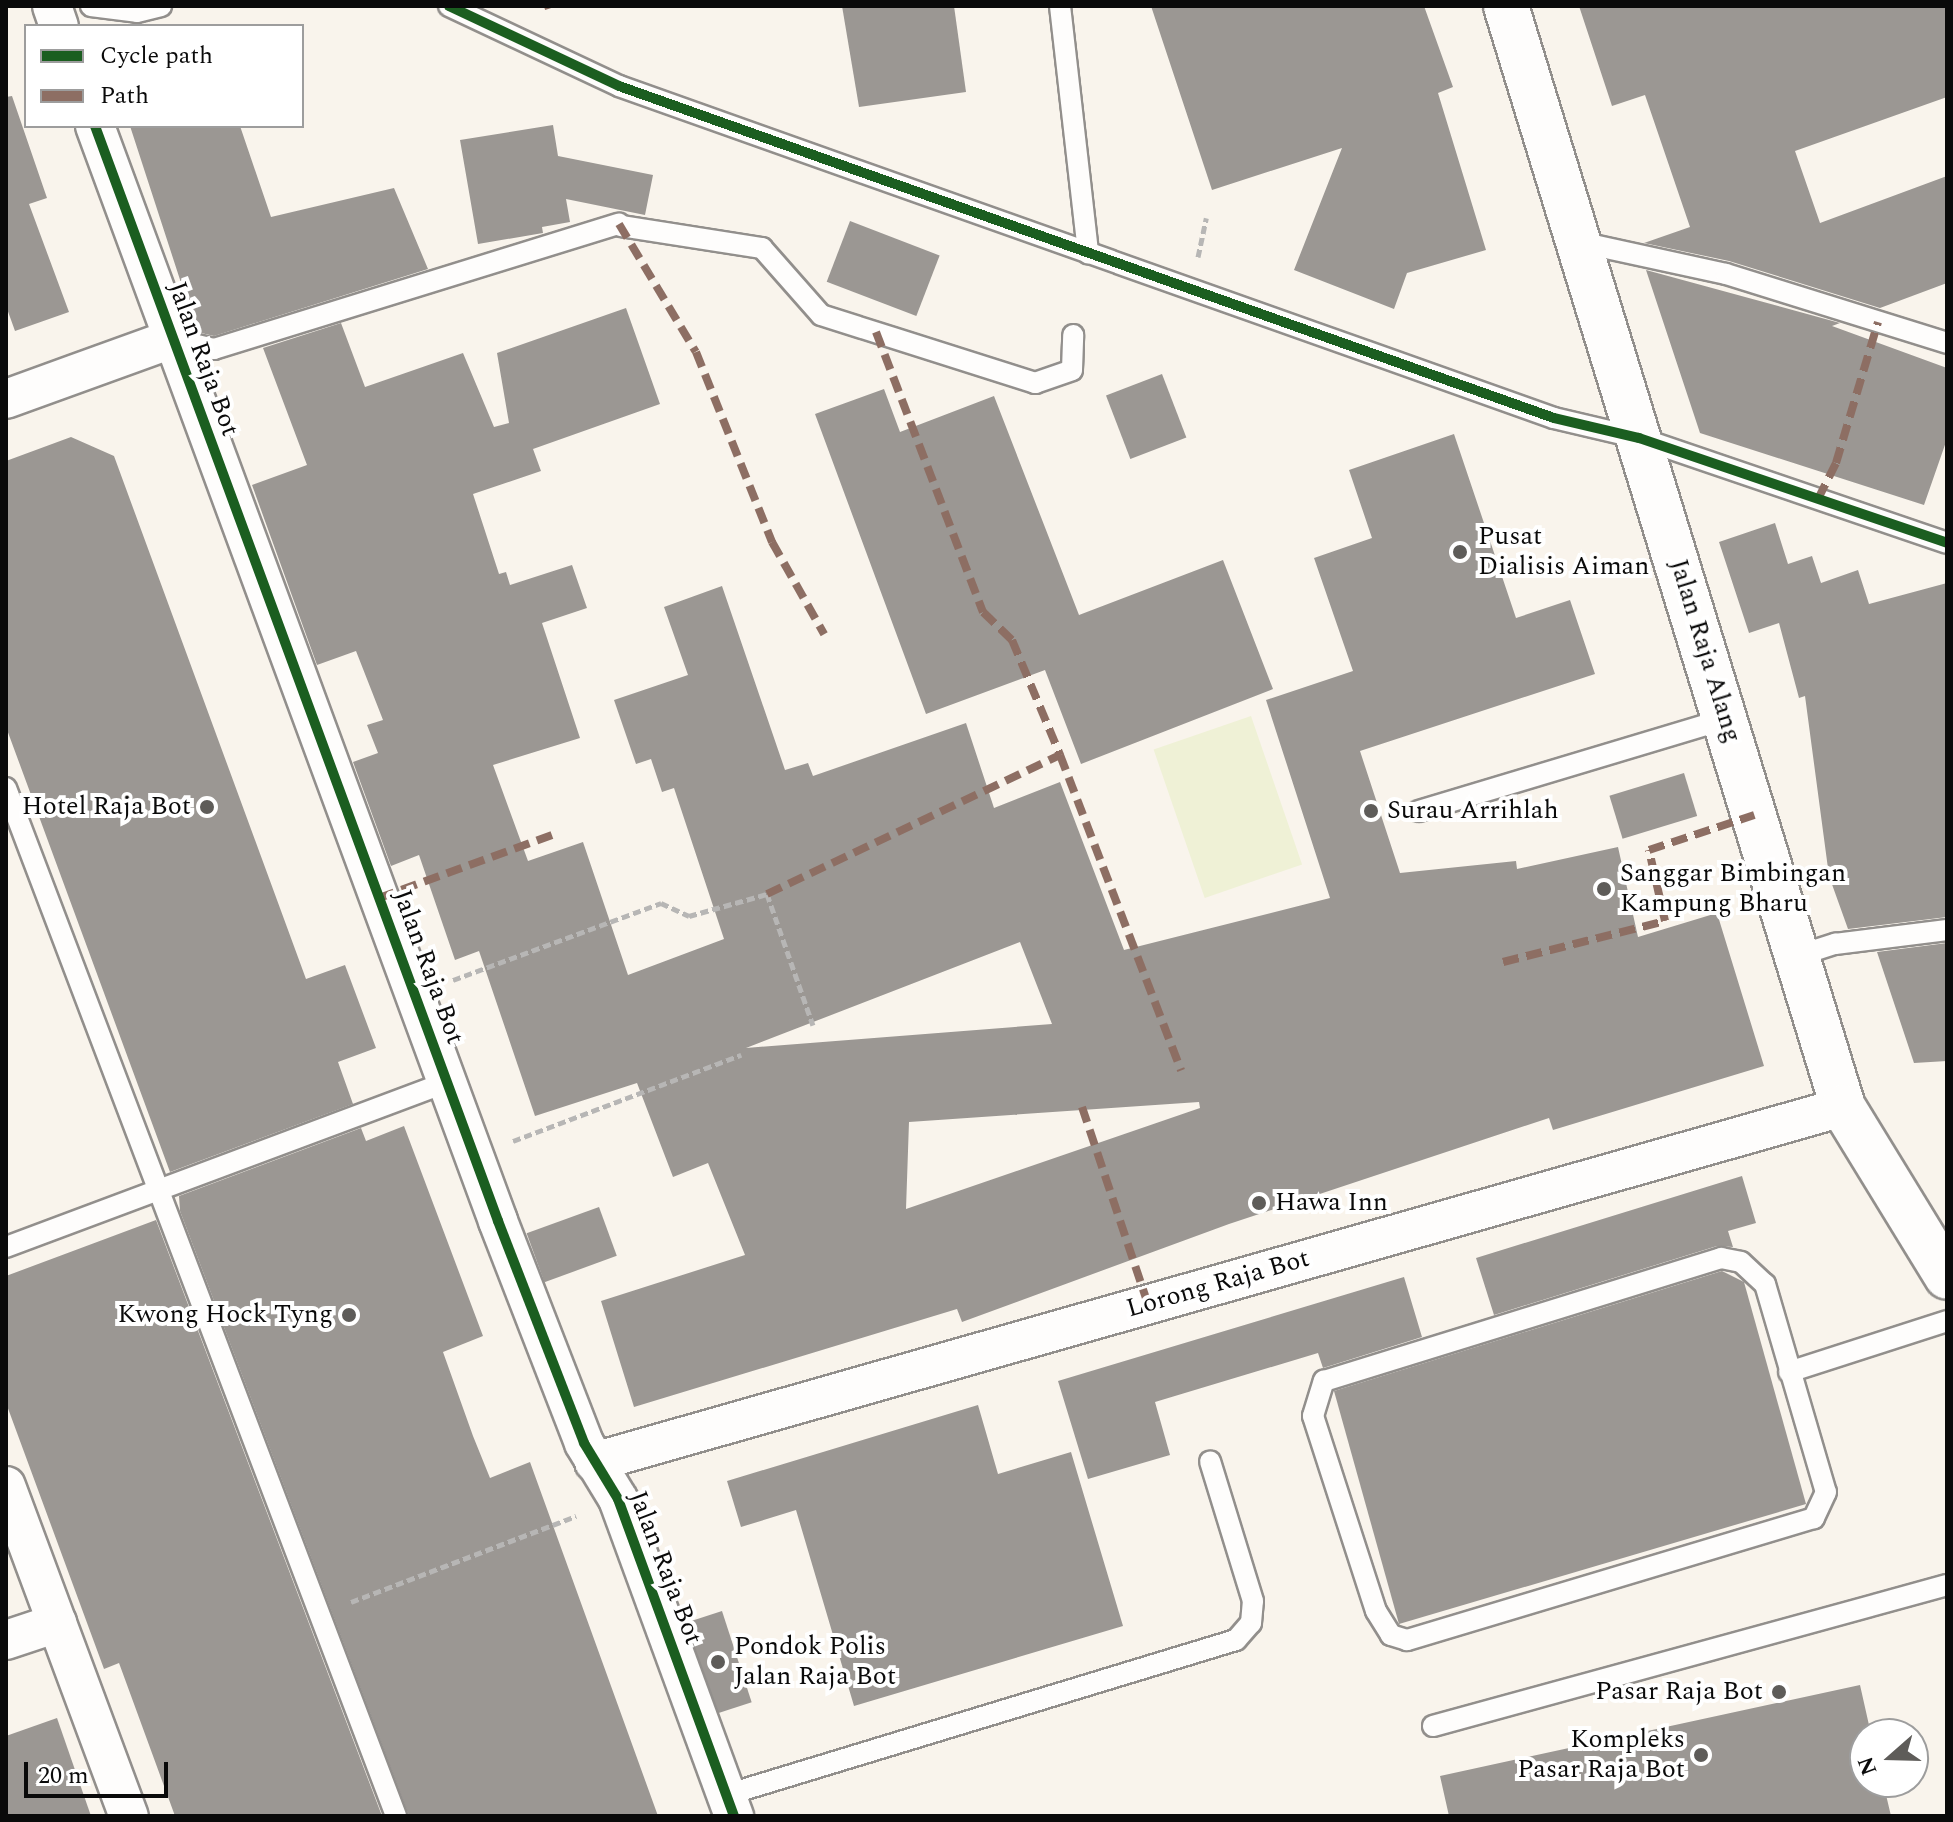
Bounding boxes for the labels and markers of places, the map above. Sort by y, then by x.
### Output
place label: Pusat Dialisis Aiman [1478,521,1649,582]
marker: Pusat Dialisis Aiman [1449,541,1471,563]
place label: Hotel Raja Bot [22,791,191,823]
place label: Surau Arrihlah [1387,795,1559,827]
marker: Hotel Raja Bot [198,798,216,816]
marker: Surau Arrihlah [1362,802,1380,820]
place label: Sanggar Bimbingan Kampung Bharu [1620,858,1846,920]
marker: Sanggar Bimbingan Kampung Bharu [1595,880,1613,898]
place label: Hawa Inn [1275,1187,1388,1219]
marker: Hawa Inn [1250,1194,1268,1212]
place label: Kwong Hock Tyng [118,1299,333,1331]
marker: Kwong Hock Tyng [340,1306,358,1324]
place label: Pondok Polis Jalan Raja Bot [734,1631,896,1692]
marker: Pondok Polis Jalan Raja Bot [709,1653,727,1671]
place label: Pasar Raja Bot [1595,1676,1763,1708]
marker: Pasar Raja Bot [1770,1683,1788,1701]
place label: Kompleks Pasar Raja Bot [1517,1724,1685,1786]
marker: Kompleks Pasar Raja Bot [1692,1746,1710,1764]

